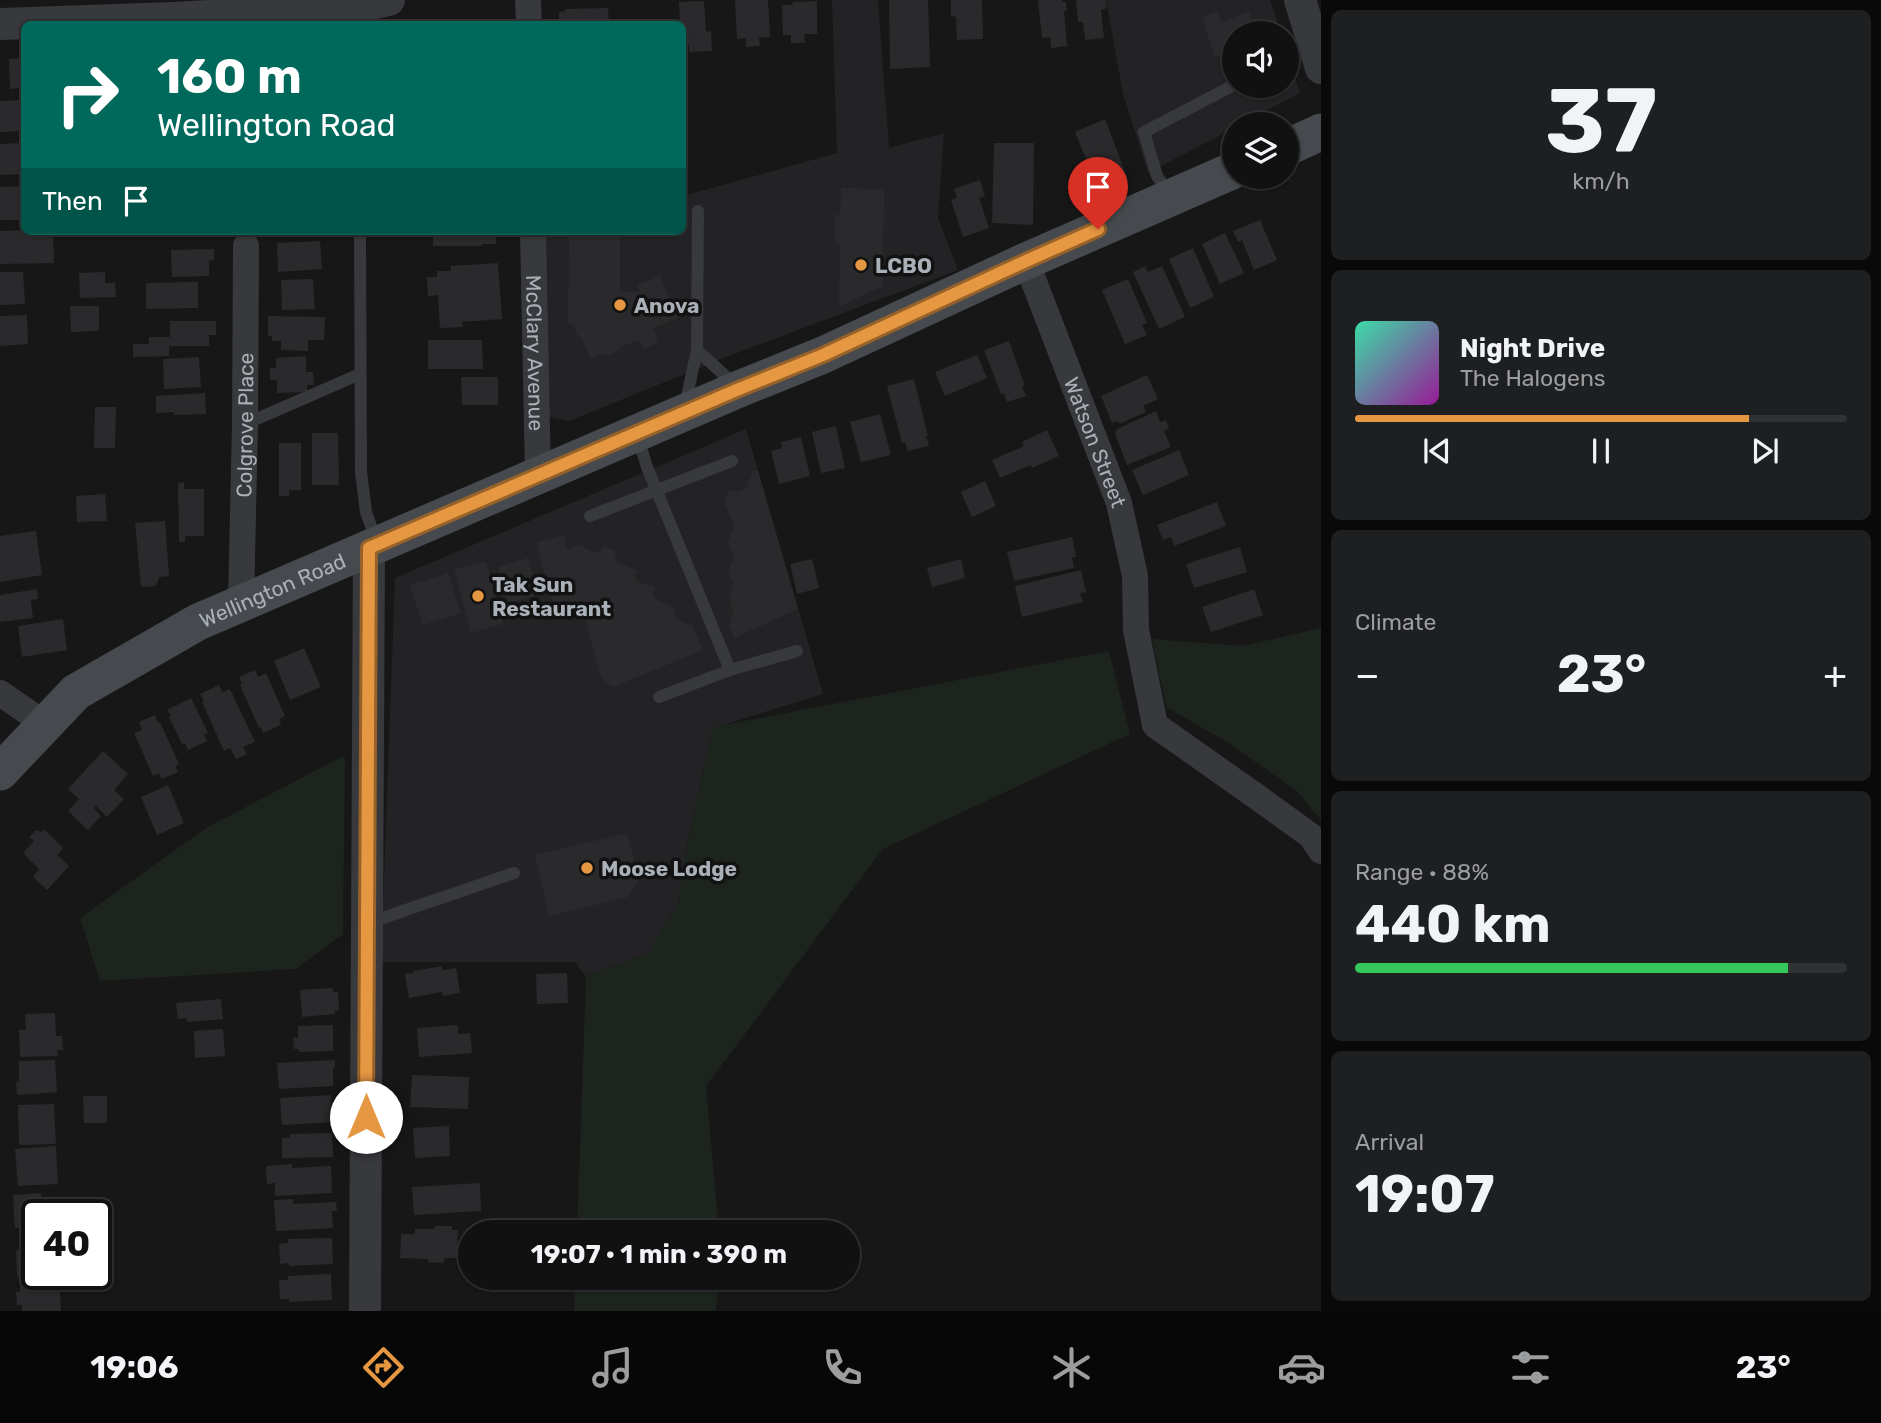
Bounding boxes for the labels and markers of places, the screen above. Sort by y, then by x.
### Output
pin [1068,157,1128,229]
place label: LCBO [875,253,932,278]
marker: LCBO [853,257,869,273]
place label: Anova [634,293,699,318]
marker: Anova [612,297,628,313]
place label: Tak Sun Restaurant [492,572,611,621]
marker: Tak Sun Restaurant [470,588,486,604]
place label: Moose Lodge [601,856,737,881]
marker: Moose Lodge [579,860,595,876]

